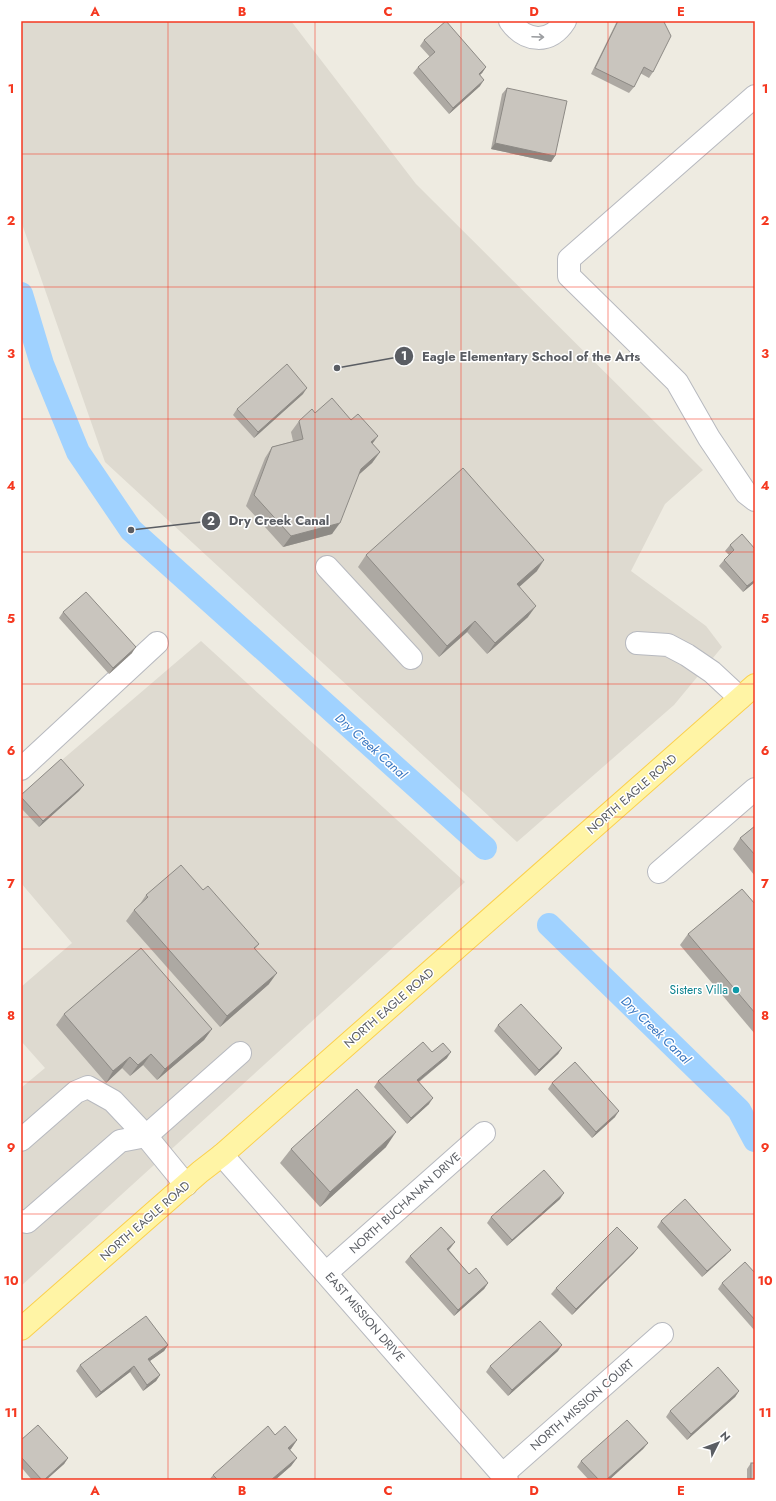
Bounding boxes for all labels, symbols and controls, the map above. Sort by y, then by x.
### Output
text: A [89,2,100,21]
text: B [238,2,247,21]
text: C [383,2,393,21]
text: D [529,2,539,21]
text: E [677,2,685,21]
one-way arrow [531,34,544,41]
text: 1 [8,79,14,98]
text: 1 [762,79,768,98]
text: 2 [7,211,15,230]
text: 2 [761,211,769,230]
text: 3 [7,344,15,363]
callout: Eagle Elementary School of the Arts [394,344,648,369]
text: 3 [761,344,769,363]
text: 1 [401,347,407,365]
text: Eagle Elementary School of the Arts [422,347,640,366]
text: 4 [6,476,16,495]
text: 4 [760,476,770,495]
callout: Dry Creek Canal [201,508,337,533]
text: Dry Creek Canal [229,511,329,530]
text: 2 [207,512,215,530]
text: 5 [7,609,15,628]
text: 5 [761,609,769,628]
water label: Dry Creek Canal [331,709,412,784]
text: 6 [7,741,16,760]
text: 6 [761,741,770,760]
street label: NORTH EAGLE ROAD [583,750,681,838]
text: 7 [7,874,15,893]
text: 7 [761,874,769,893]
street label: NORTH EAGLE ROAD [340,964,438,1052]
place label: Sisters Villa [670,981,728,999]
marker: Sisters Villa [731,985,741,995]
water label: Dry Creek Canal [617,992,696,1069]
text: 8 [7,1006,15,1025]
text: 8 [761,1006,769,1025]
text: 9 [7,1138,16,1157]
text: 9 [761,1138,770,1157]
street label: NORTH BUCHANAN DRIVE [345,1148,465,1258]
street label: NORTH EAGLE ROAD [96,1177,194,1265]
street label: EAST MISSION DRIVE [321,1268,409,1366]
text: 10 [3,1271,19,1290]
text: 10 [757,1271,773,1290]
street label: NORTH MISSION COURT [526,1355,638,1455]
text: 11 [4,1403,18,1422]
text: 11 [758,1403,772,1422]
north arrow [698,1423,738,1463]
text: N [717,1428,734,1445]
text: A [89,1481,100,1500]
text: B [238,1481,247,1500]
text: C [383,1481,393,1500]
text: D [529,1481,539,1500]
text: E [677,1481,685,1500]

